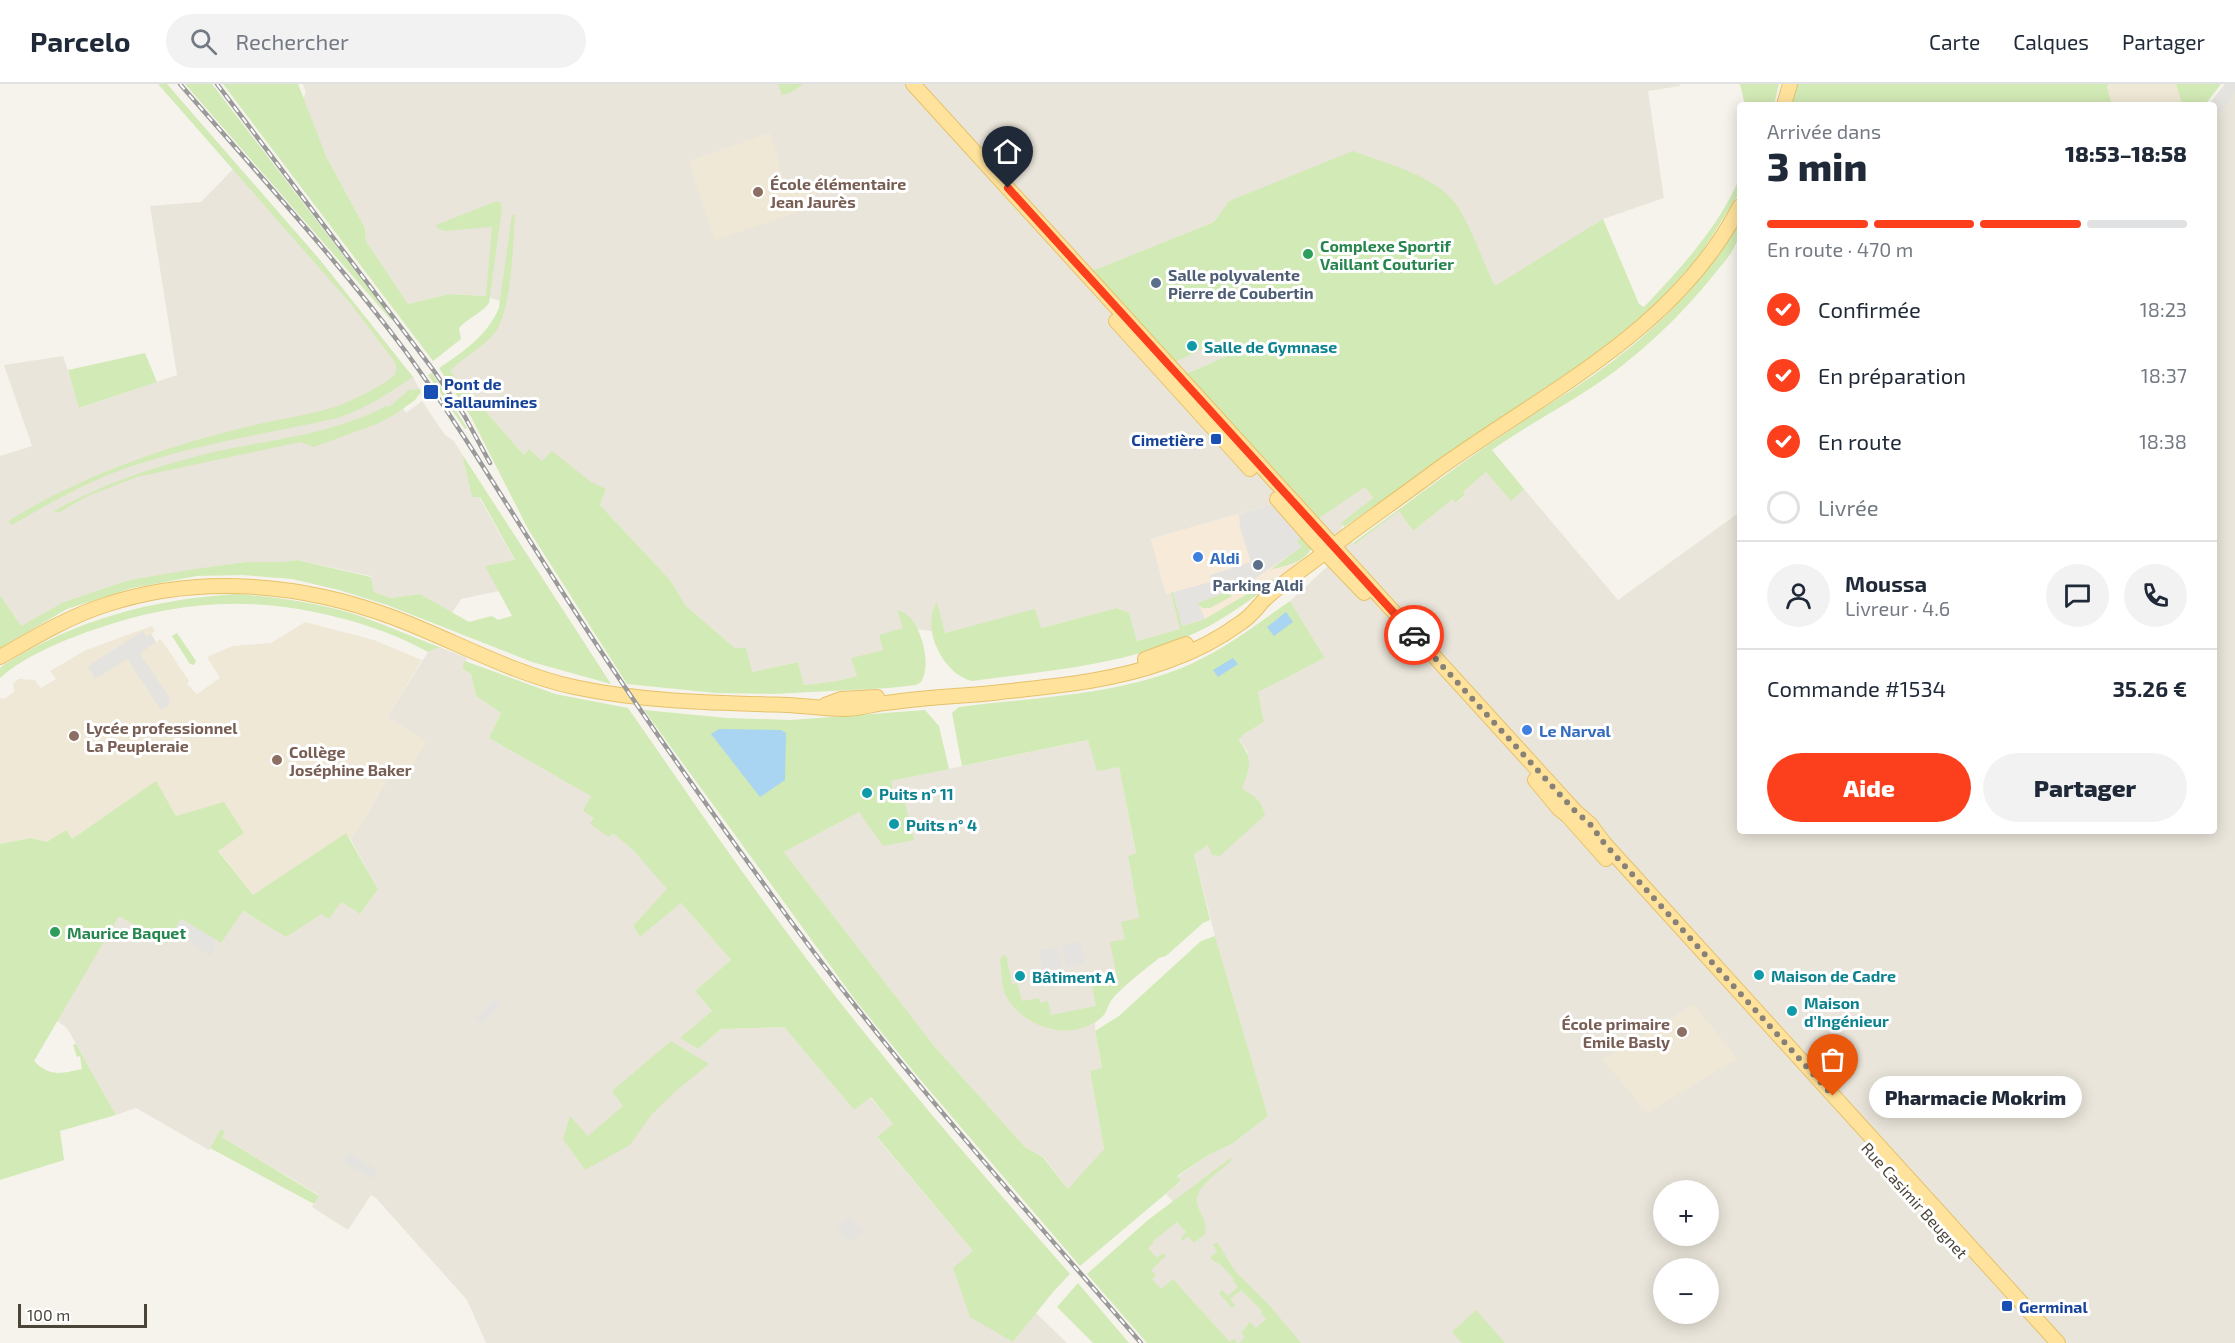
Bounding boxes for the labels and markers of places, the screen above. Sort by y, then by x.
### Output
pin [982,126,1033,188]
place label: École élémentaire Jean Jaurès [770,174,906,211]
marker: École élémentaire Jean Jaurès [751,185,765,199]
place label: Complexe Sportif Vaillant Couturier [1320,236,1454,273]
marker: Complexe Sportif Vaillant Couturier [1301,247,1315,261]
place label: Salle polyvalente Pierre de Coubertin [1168,265,1314,302]
marker: Salle polyvalente Pierre de Coubertin [1149,276,1163,290]
place label: Salle de Gymnase [1204,337,1337,357]
marker: Salle de Gymnase [1185,339,1199,353]
place label: Pont de Sallaumines [444,374,537,411]
marker: Pont de Sallaumines [422,383,440,401]
place label: Cimetière [1131,430,1204,449]
marker: Cimetière [1209,432,1223,446]
place label: Aldi [1210,548,1240,567]
marker: Aldi [1191,550,1205,564]
marker: Parking Aldi [1251,558,1265,572]
place label: Parking Aldi [1213,575,1303,594]
place label: Lycée professionnel La Peupleraie [86,718,238,755]
place label: Le Narval [1539,721,1612,740]
marker: Le Narval [1520,723,1534,737]
marker: Lycée professionnel La Peupleraie [67,729,81,743]
place label: Collège Joséphine Baker [289,742,412,779]
marker: Collège Joséphine Baker [270,753,284,767]
place label: Puits n° 11 [879,784,954,803]
marker: Puits n° 11 [860,786,874,800]
place label: Puits n° 4 [906,815,977,834]
marker: Puits n° 4 [887,817,901,831]
place label: Maurice Baquet [67,923,186,942]
marker: Maurice Baquet [48,925,62,939]
place label: Maison de Cadre [1771,966,1896,985]
place label: Bâtiment A [1032,967,1116,986]
marker: Maison de Cadre [1752,968,1766,982]
marker: Bâtiment A [1013,969,1027,983]
place label: Maison d'Ingénieur [1804,993,1889,1030]
marker: Maison d'Ingénieur [1785,1004,1799,1018]
place label: École primaire Emile Basly [1561,1014,1670,1052]
marker: École primaire Emile Basly [1675,1025,1689,1039]
pin [1807,1034,1858,1096]
callout: Pharmacie Mokrim [1869,1075,2082,1117]
place label: Germinal [2019,1297,2088,1316]
marker: Germinal [2000,1299,2014,1313]

